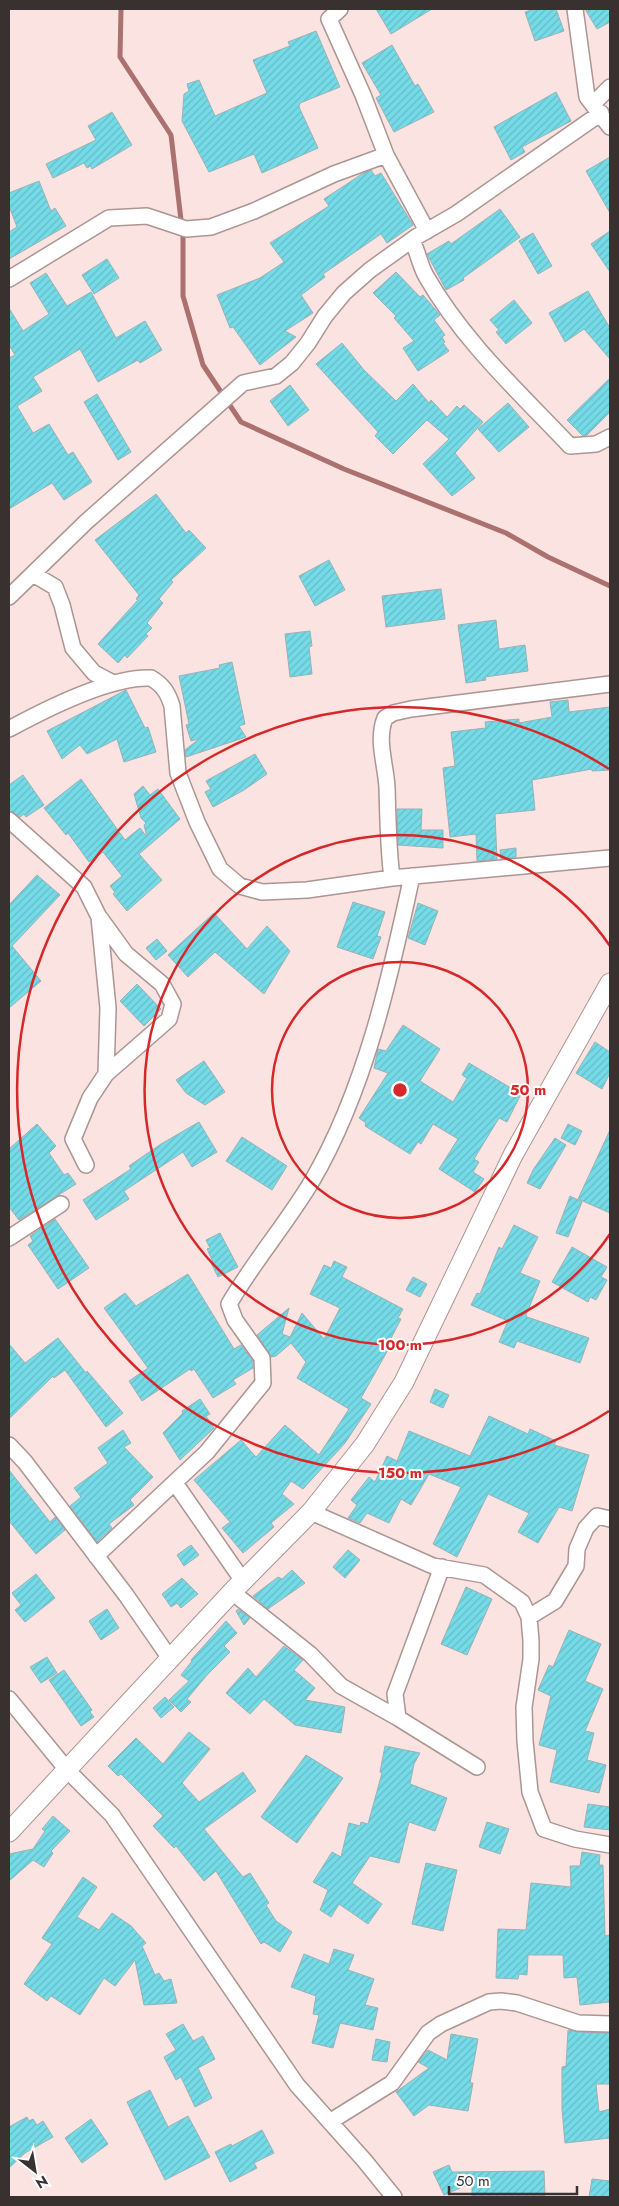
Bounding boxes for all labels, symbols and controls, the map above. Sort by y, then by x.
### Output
text: 50 m [510,1079,546,1101]
centre of rings [391,1081,409,1099]
text: 100 m [378,1334,422,1356]
text: 150 m [378,1462,422,1484]
north arrow [10,2146,60,2196]
scale bar [449,2164,576,2196]
text: 50 m [456,2170,490,2192]
text: N [32,2171,52,2194]

